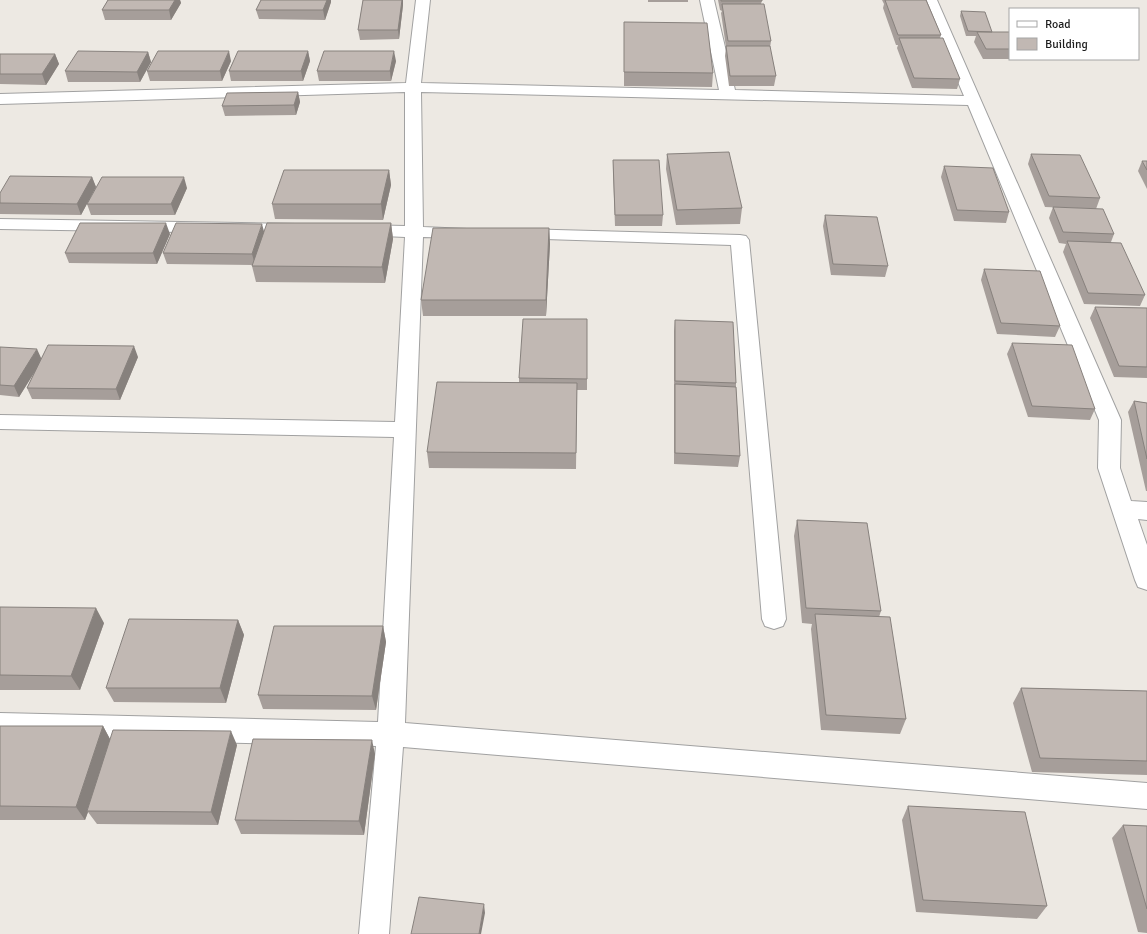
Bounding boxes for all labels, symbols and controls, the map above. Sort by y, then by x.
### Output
legend [1009,8,1139,60]
text: Road [1045,17,1071,32]
text: Building [1045,37,1088,52]

